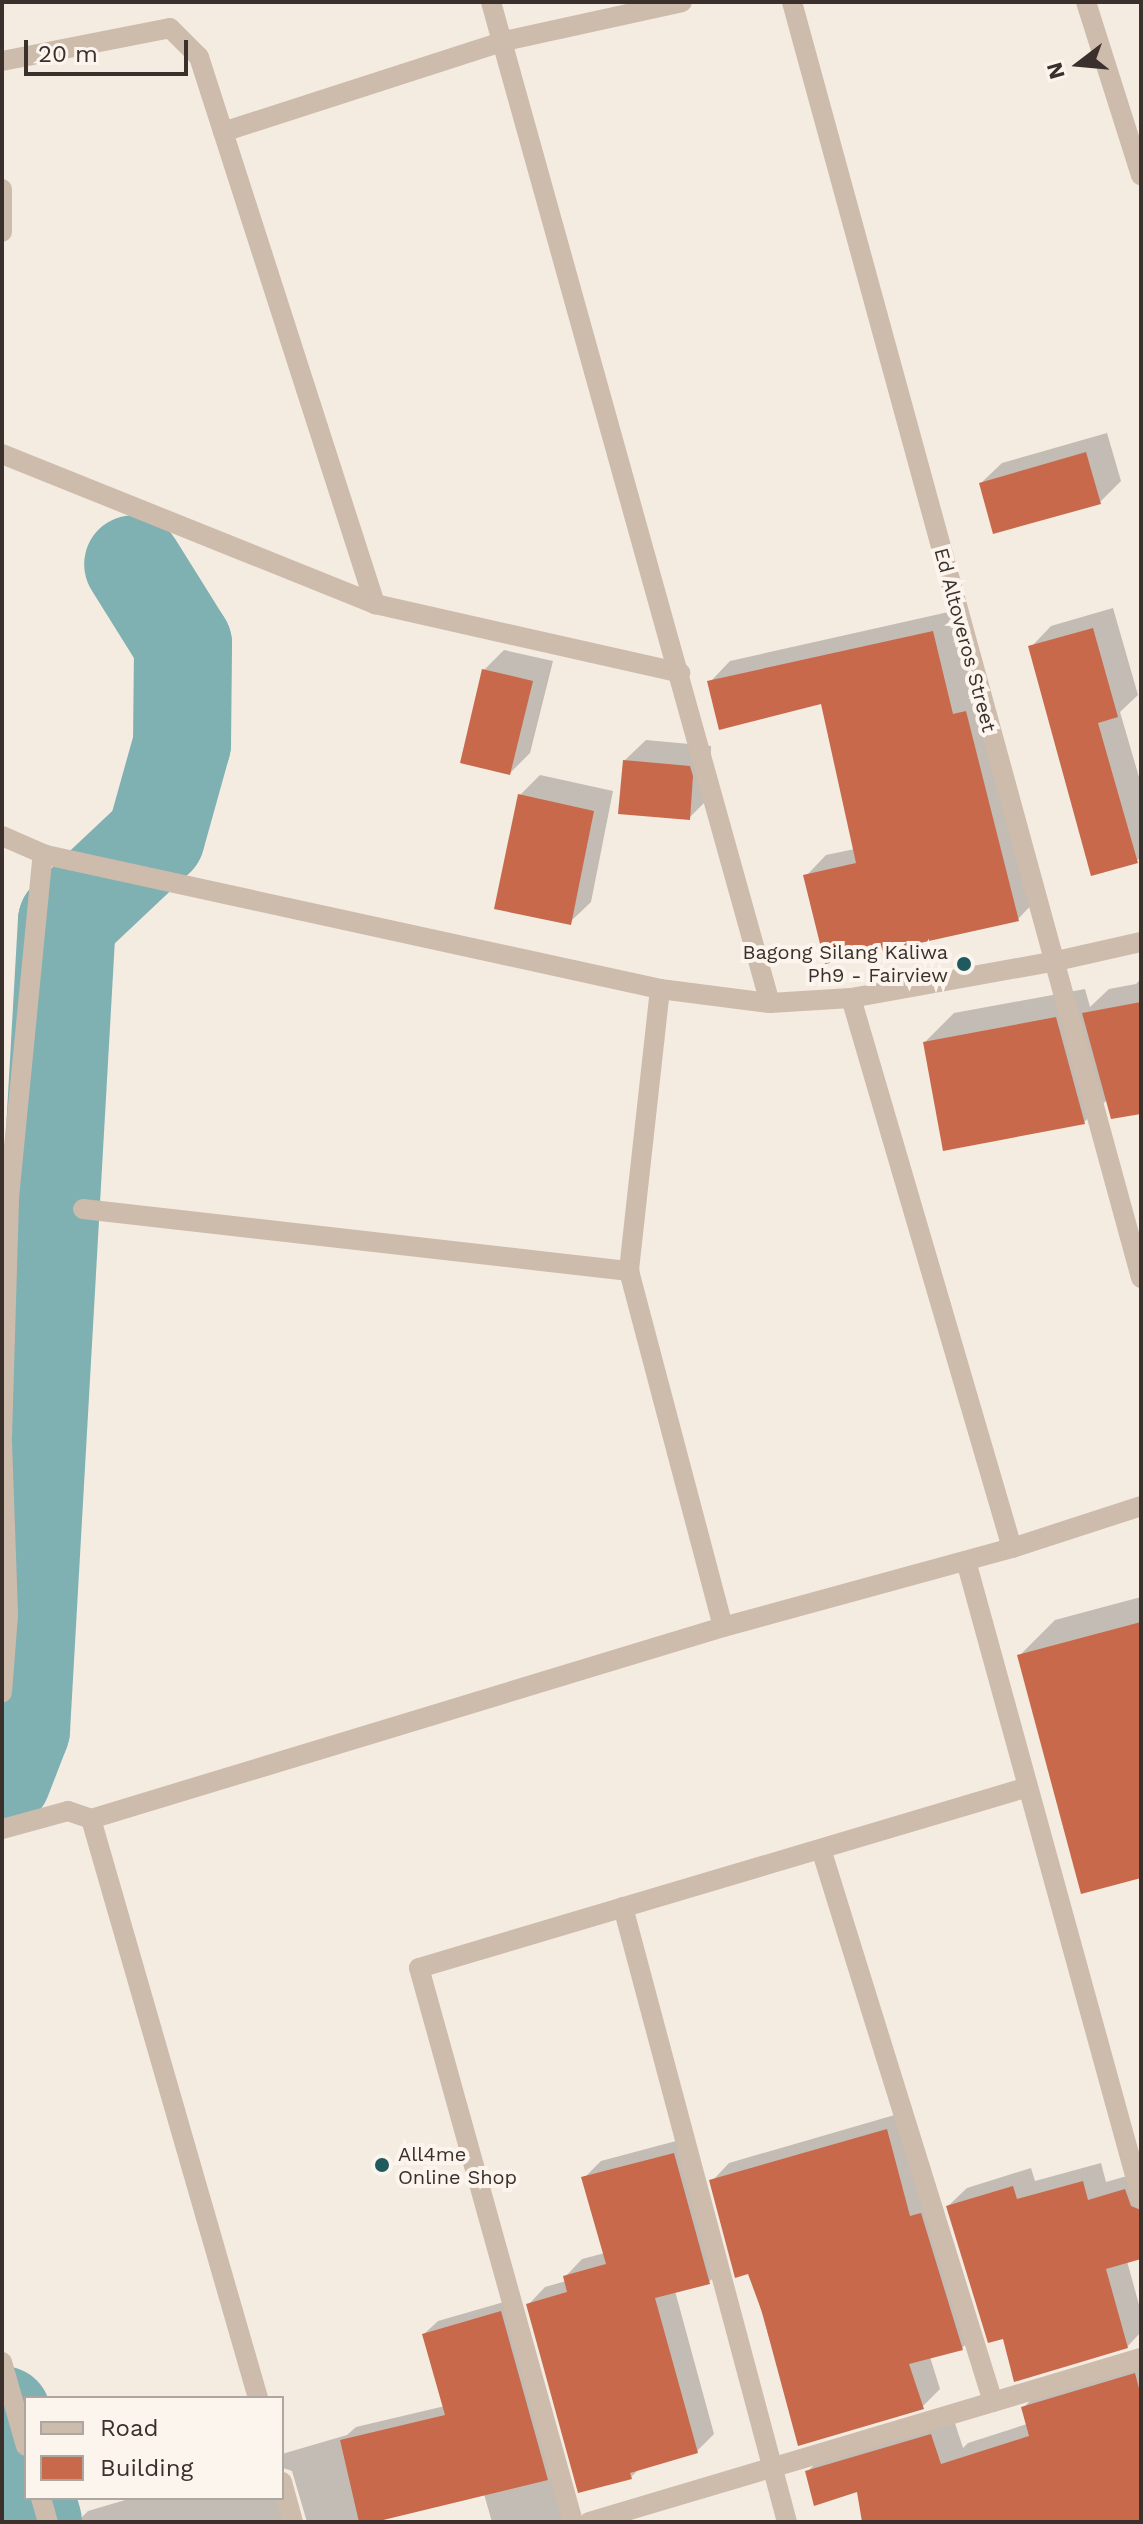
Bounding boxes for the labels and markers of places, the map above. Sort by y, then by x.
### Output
place label: Bagong Silang Kaliwa Ph9 - Fairview [742,940,948,987]
marker: Bagong Silang Kaliwa Ph9 - Fairview [955,955,973,973]
place label: All4me Online Shop [398,2142,517,2189]
marker: All4me Online Shop [373,2156,391,2174]

